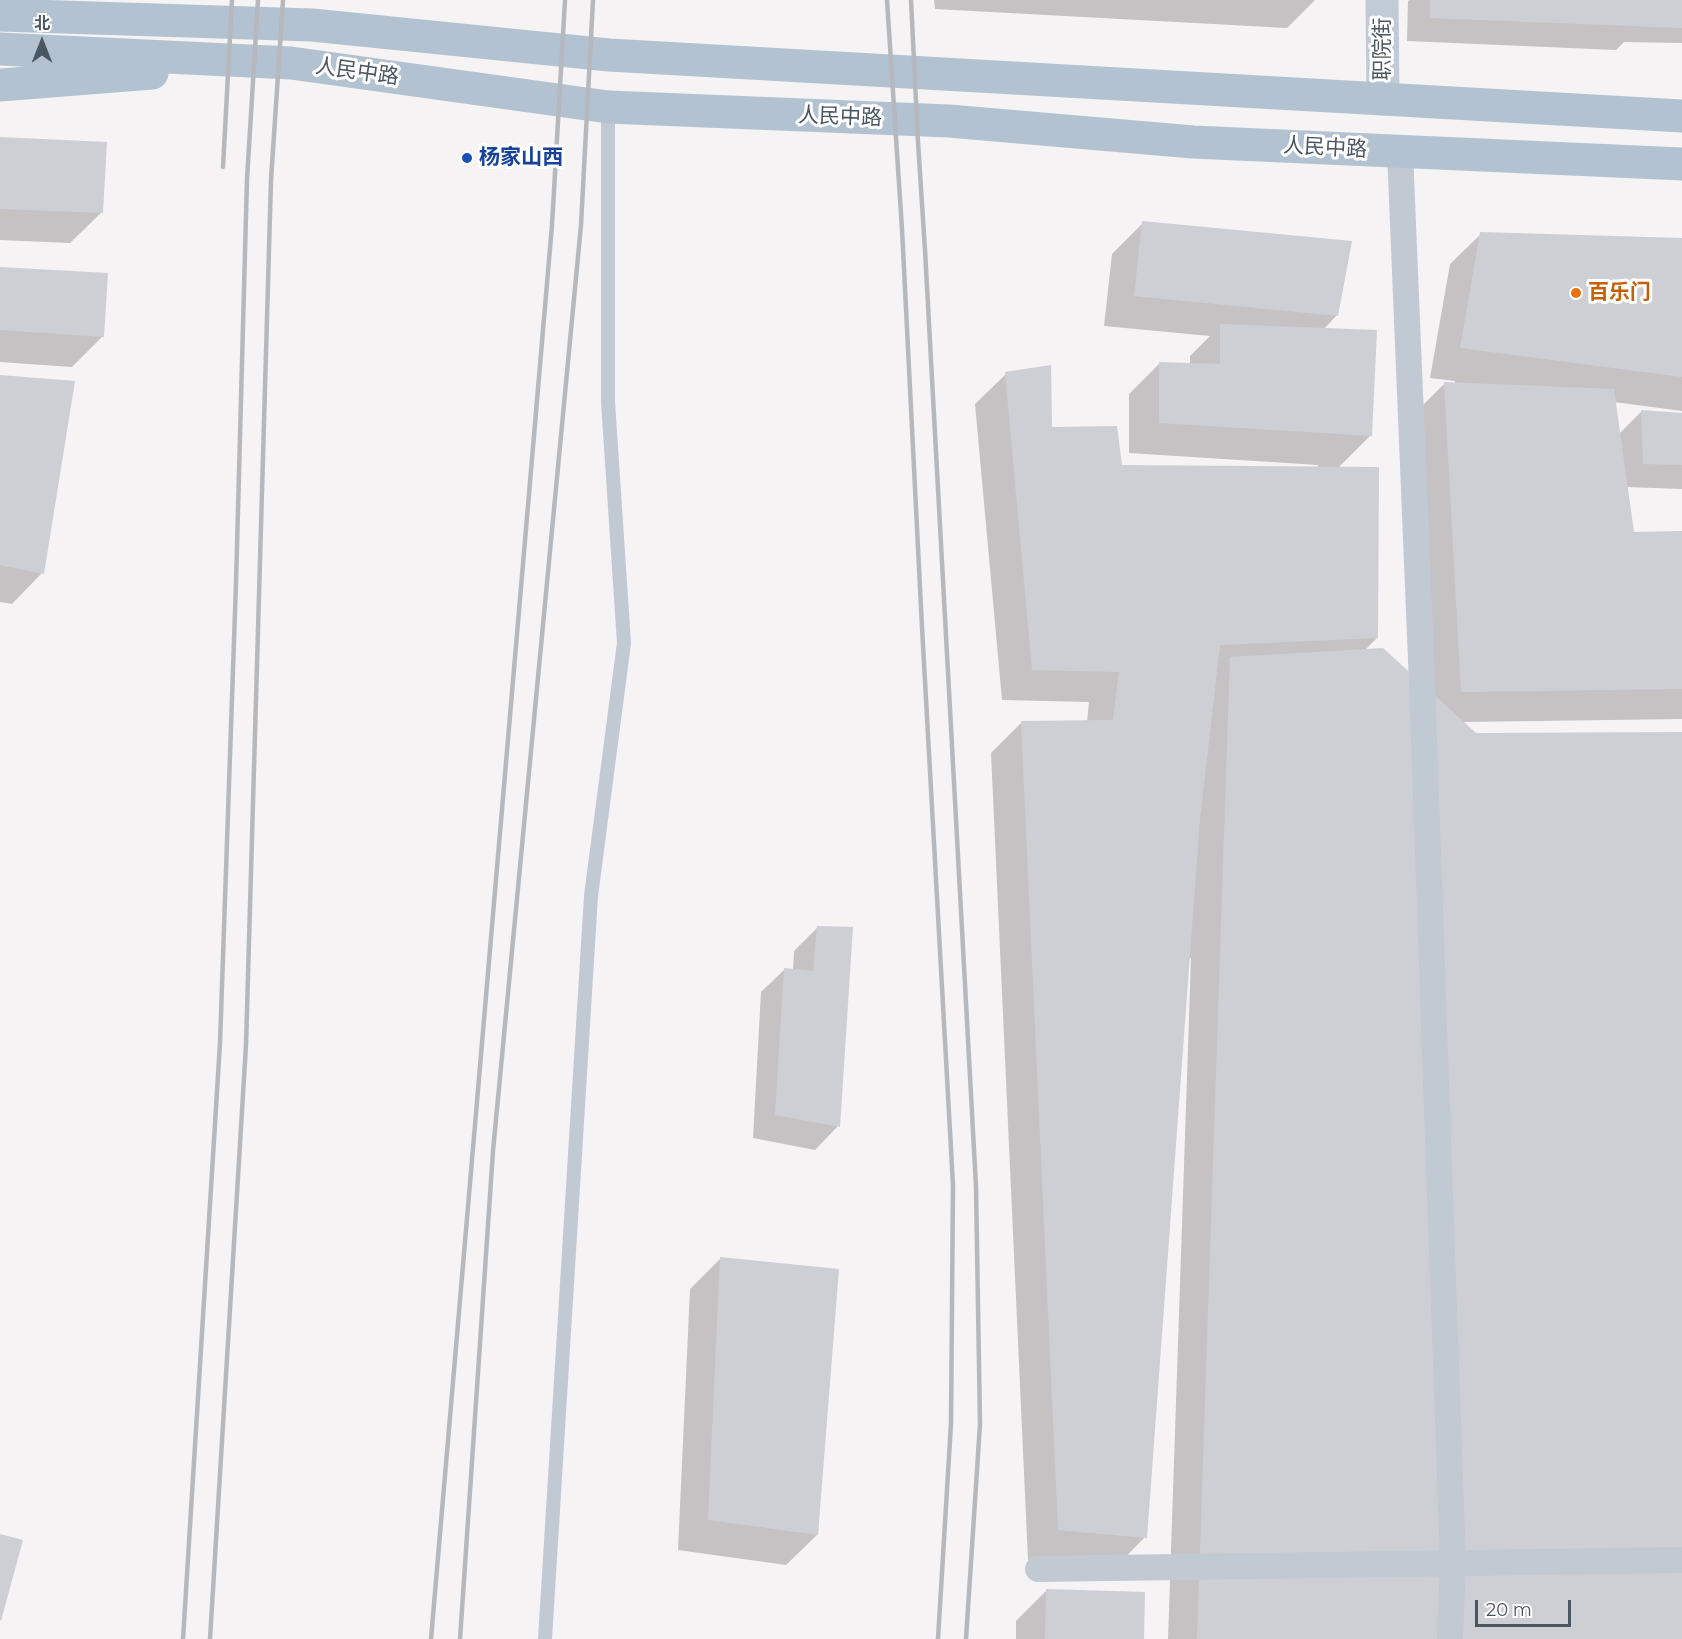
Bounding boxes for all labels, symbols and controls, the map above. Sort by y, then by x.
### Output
north arrow [12,12,72,72]
text: 北 [34,14,50,33]
street label: 职院街 [1370,18,1396,80]
street label: 人民中路 [314,54,400,90]
street label: 人民中路 [798,103,882,131]
street label: 人民中路 [1282,133,1368,163]
place label: 杨家山西 [479,145,563,171]
marker: 杨家山西 [460,151,474,165]
place label: 百乐门 [1588,280,1651,306]
marker: 百乐门 [1569,286,1583,300]
scale bar [1478,1588,1574,1626]
text: 20 m [1486,1599,1532,1621]

